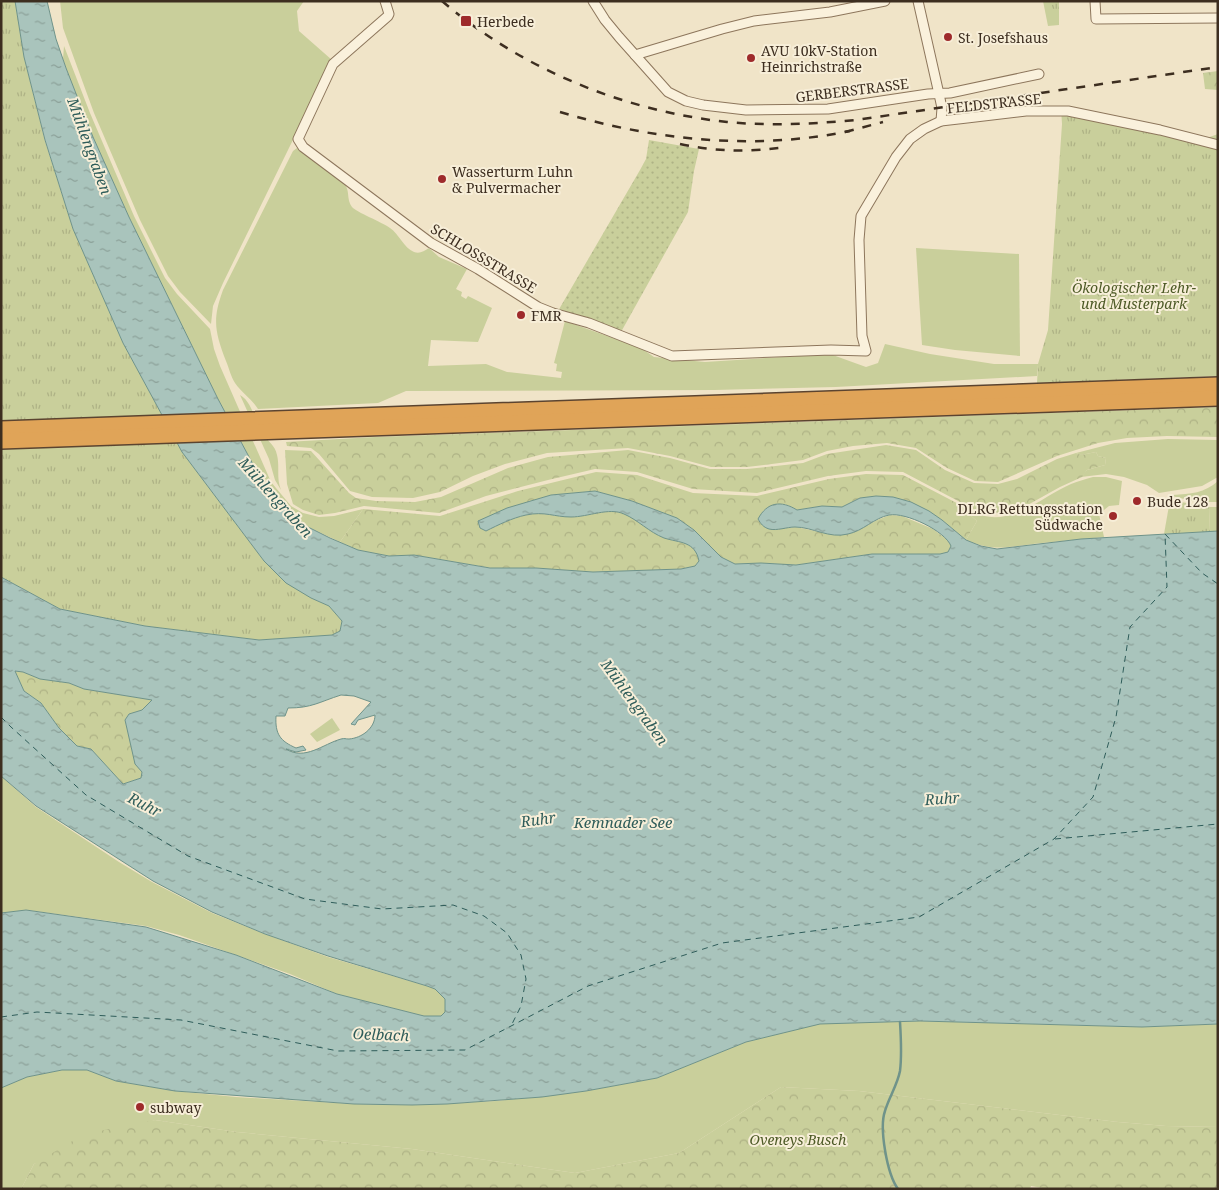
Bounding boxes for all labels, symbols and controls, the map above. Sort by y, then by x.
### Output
place label: Herbede [477,12,534,31]
marker: Herbede [459,14,473,28]
place label: St. Josefshaus [958,28,1048,47]
marker: St. Josefshaus [942,31,954,43]
place label: AVU 10kV-Station Heinrichstraße [761,41,877,76]
marker: AVU 10kV-Station Heinrichstraße [745,52,757,64]
street label: GERBERSTRASSE [794,74,910,106]
street label: FELDSTRASSE [946,89,1042,117]
water label: Mühlengraben [63,94,117,197]
place label: Wasserturm Luhn & Pulvermacher [452,162,573,197]
marker: Wasserturm Luhn & Pulvermacher [436,173,448,185]
street label: SCHLOSSSTRASSE [427,219,541,297]
park label: Ökologischer Lehr- und Musterpark [1072,278,1197,313]
place label: FMR [531,306,562,325]
marker: FMR [515,309,527,321]
water label: Mühlengraben [234,452,317,541]
place label: Bude 128 [1147,492,1208,511]
marker: Bude 128 [1131,495,1143,507]
place label: DLRG Rettungsstation Südwache [958,499,1103,534]
marker: DLRG Rettungsstation Südwache [1107,510,1119,522]
water label: Mühlengraben [596,654,673,749]
water label: Ruhr [124,787,166,821]
water label: Ruhr [923,787,961,809]
water label: Ruhr [518,807,558,831]
water label: Kemnader See [573,812,673,832]
water label: Oelbach [352,1023,410,1045]
place label: subway [150,1098,201,1117]
marker: subway [134,1101,146,1113]
park label: Oveneys Busch [750,1130,847,1149]

